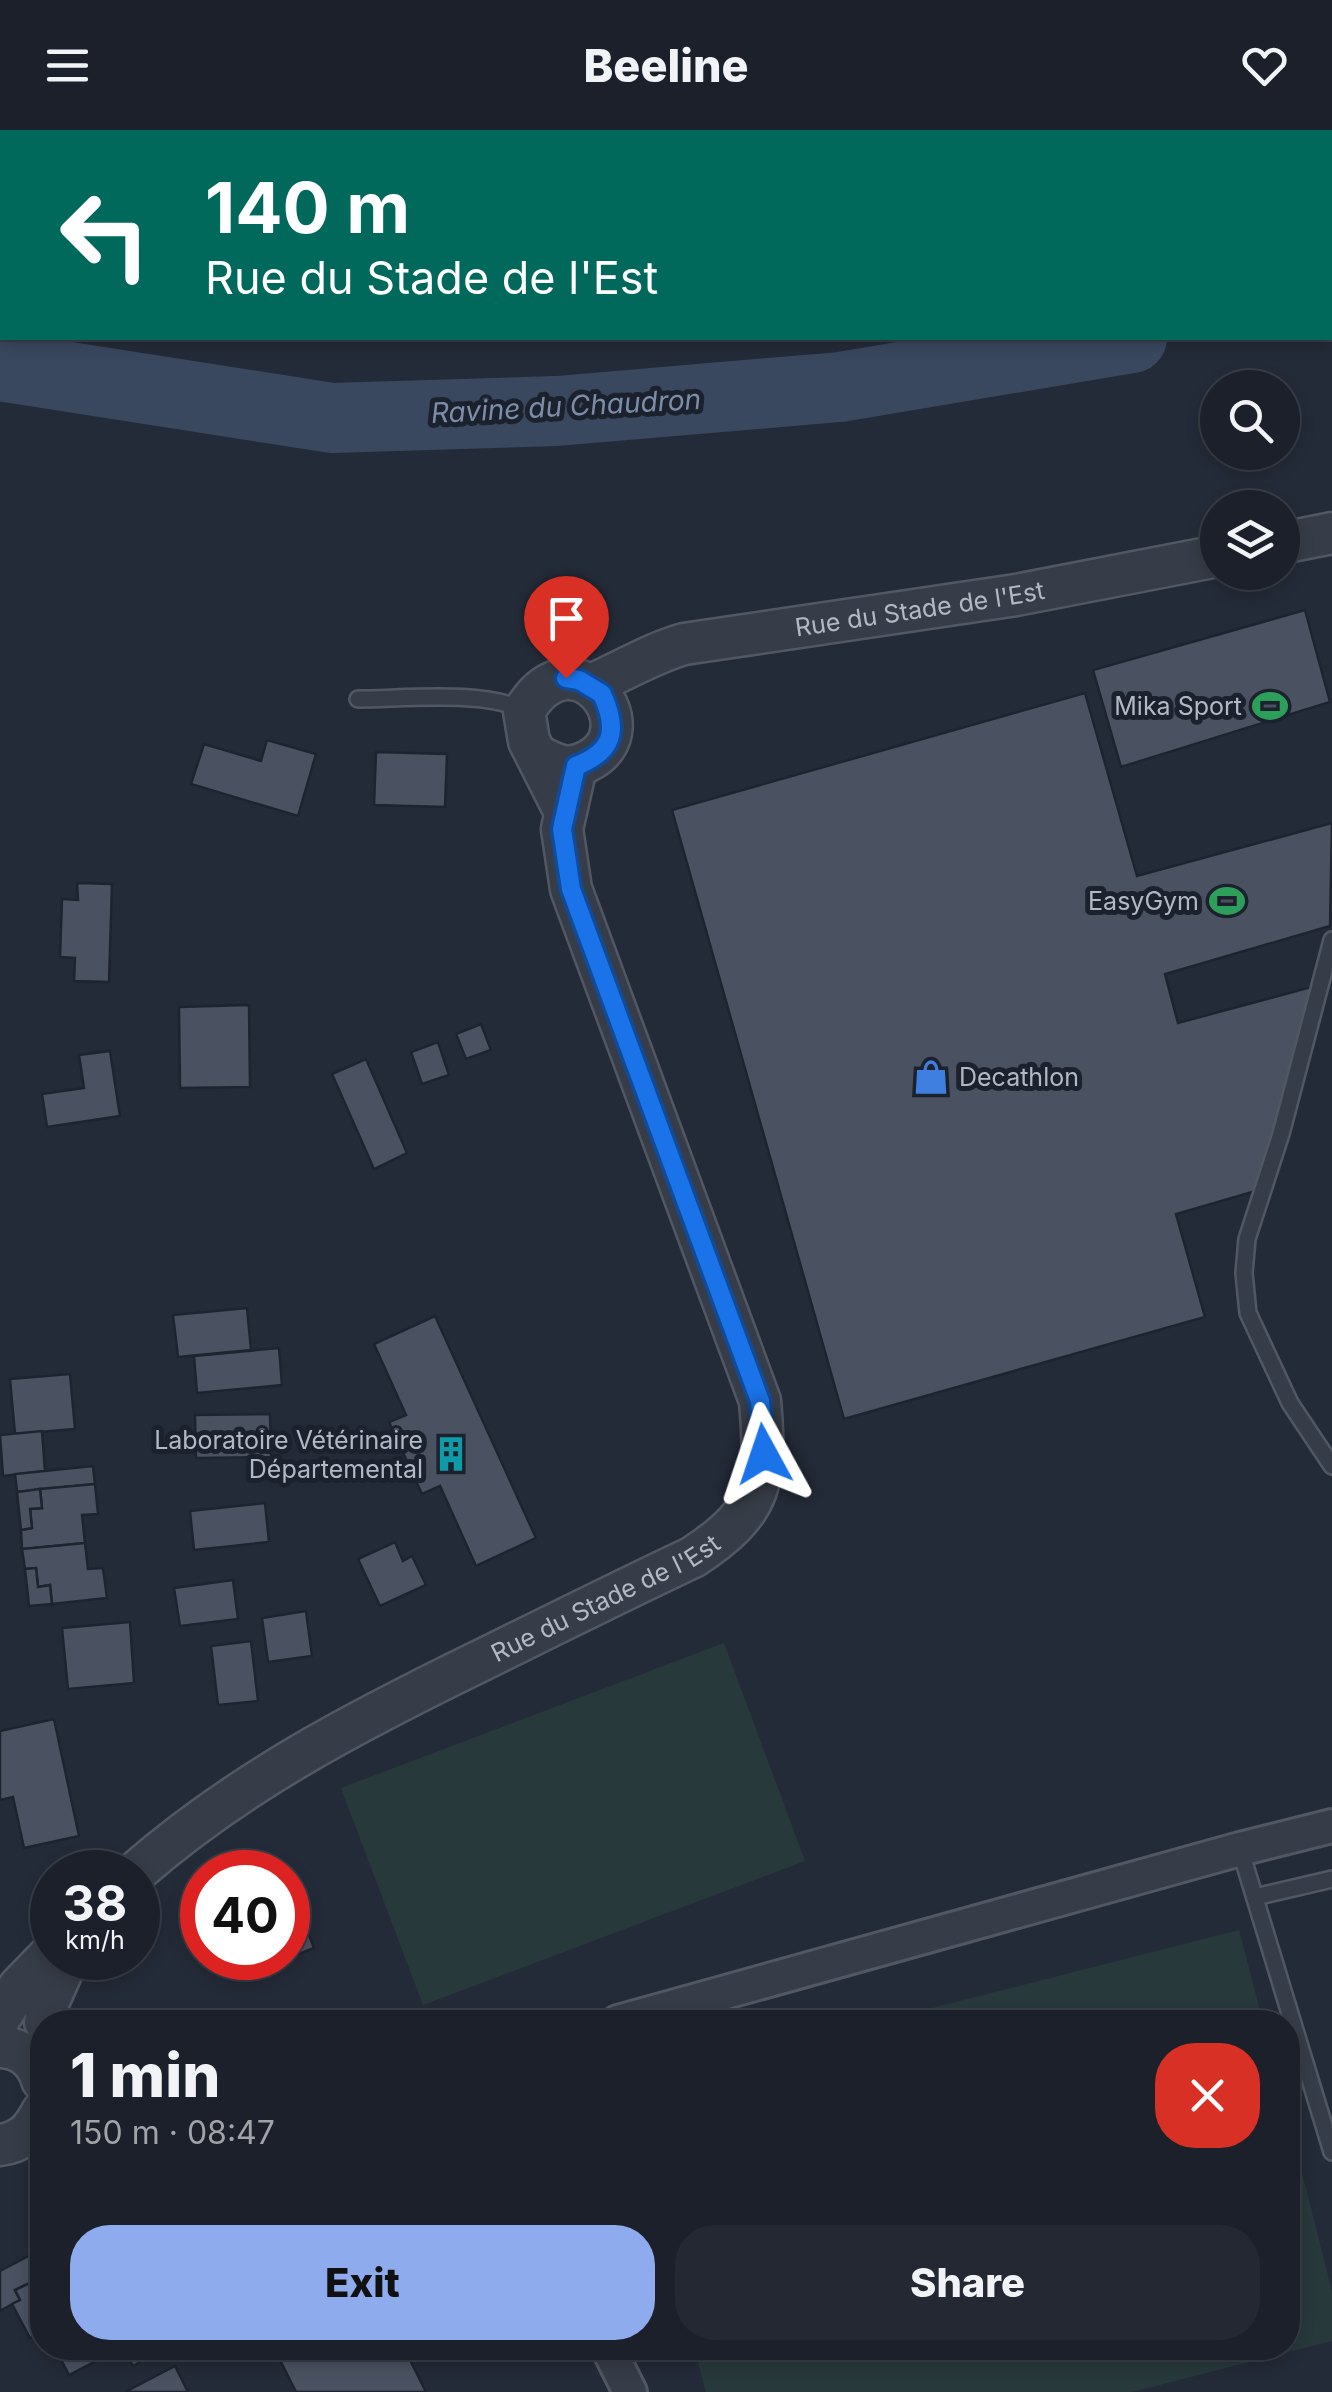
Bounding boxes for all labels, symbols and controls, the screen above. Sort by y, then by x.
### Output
icon: menu [40,38,95,93]
text: Beeline [583,38,749,93]
icon: heart [1237,38,1292,93]
text: 140 m [205,165,410,250]
icon: left [40,170,170,300]
text: Rue du Stade de l'Est [205,250,658,305]
map controls [1200,370,1300,590]
button: search [1200,370,1300,470]
water label: Ravine du Chaudron [430,382,702,430]
button: layers [1200,490,1300,590]
street label: Rue du Stade de l'Est [793,575,1047,642]
pin [524,576,609,679]
icon: arrive [539,591,594,646]
sports icon: Mika Sport [1251,687,1289,725]
place label: Mika Sport [1114,691,1242,721]
sports icon: EasyGym [1208,882,1246,920]
place label: EasyGym [1088,886,1199,916]
shop icon: Decathlon [912,1058,950,1096]
place label: Decathlon [959,1062,1079,1092]
position arrow [712,1402,816,1506]
place label: Laboratoire Vétérinaire Départemental [154,1425,423,1484]
building icon: Laboratoire Vétérinaire Départemental [432,1435,470,1473]
street label: Rue du Stade de l'Est [486,1528,726,1668]
speed limit sign: 40 [180,1850,310,1980]
text: 38 [63,1873,127,1933]
text: km/h [65,1925,125,1955]
text: 1 min [70,2039,220,2111]
button: close [1155,2043,1260,2148]
text: 150 m · 08:47 [70,2113,275,2152]
button: Exit [70,2225,655,2340]
button: Share [675,2225,1260,2340]

